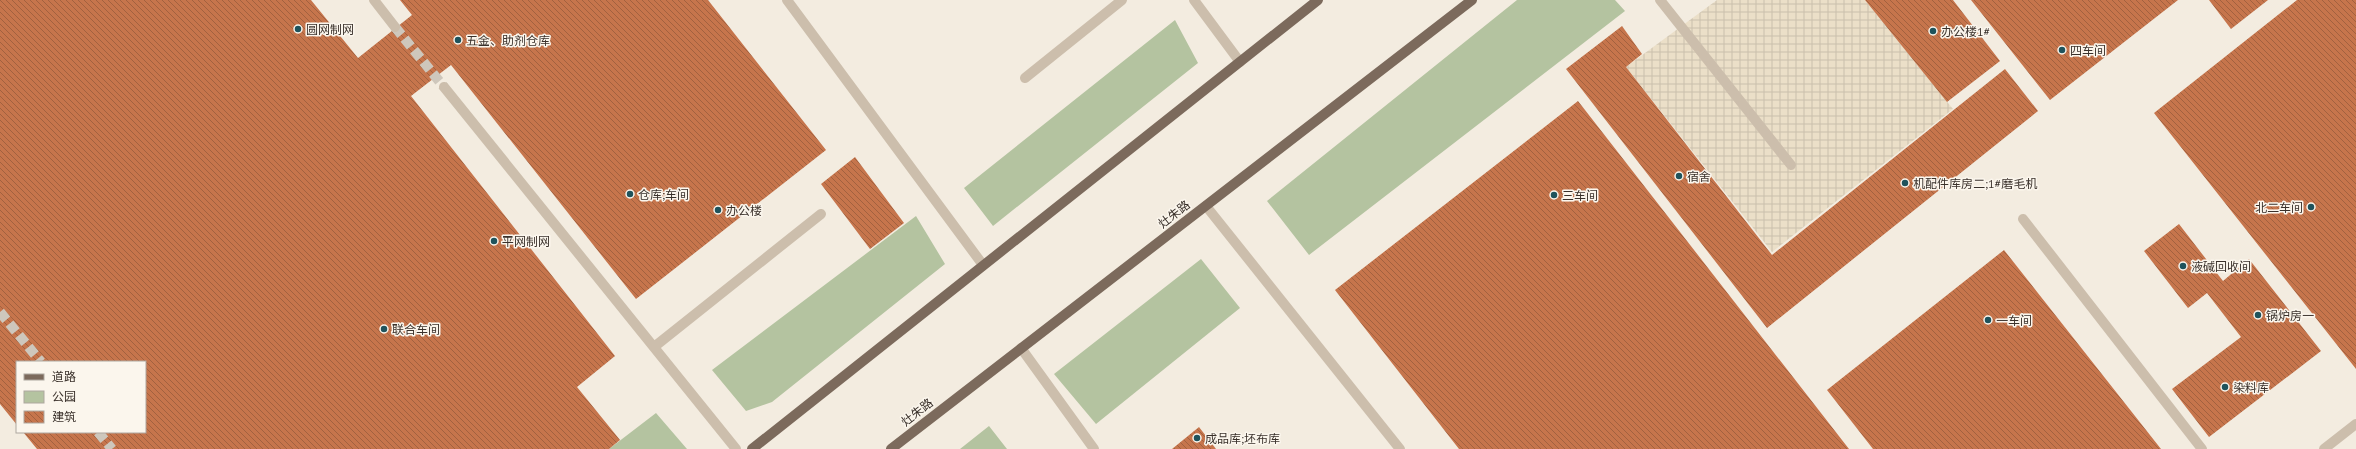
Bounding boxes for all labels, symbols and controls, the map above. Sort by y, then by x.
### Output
place label: 圆网制网 [306,22,354,37]
marker: 圆网制网 [293,24,303,34]
place label: 办公楼1# [1941,24,1990,39]
marker: 办公楼1# [1928,26,1938,36]
place label: 五金、助剂仓库 [466,33,550,48]
marker: 五金、助剂仓库 [453,35,463,45]
place label: 四车间 [2070,43,2106,58]
marker: 四车间 [2057,45,2067,55]
place label: 宿舍 [1687,169,1711,184]
marker: 宿舍 [1674,171,1684,181]
place label: 机配件库房二;1#磨毛机 [1913,176,2037,191]
marker: 机配件库房二;1#磨毛机 [1900,178,1910,188]
place label: 仓库;车间 [638,187,689,202]
place label: 三车间 [1562,188,1598,203]
marker: 仓库;车间 [625,189,635,199]
marker: 三车间 [1549,190,1559,200]
street label: 灶朱路 [1155,197,1193,231]
place label: 北二车间 [2255,200,2303,215]
marker: 北二车间 [2306,202,2316,212]
place label: 办公楼 [726,203,762,218]
marker: 办公楼 [713,205,723,215]
place label: 平网制网 [502,234,550,249]
marker: 平网制网 [489,236,499,246]
place label: 液碱回收间 [2191,259,2251,274]
marker: 液碱回收间 [2178,261,2188,271]
place label: 锅炉房一 [2266,308,2314,323]
marker: 锅炉房一 [2253,310,2263,320]
place label: 一车间 [1996,313,2032,328]
marker: 一车间 [1983,315,1993,325]
place label: 联合车间 [392,322,440,337]
marker: 联合车间 [379,324,389,334]
legend [16,361,146,433]
text: 道路 [52,369,76,384]
place label: 染料库 [2233,380,2269,395]
marker: 染料库 [2220,382,2230,392]
text: 公园 [52,389,76,404]
street label: 灶朱路 [898,395,936,429]
text: 建筑 [52,409,76,424]
place label: 成品库;坯布库 [1205,431,1280,446]
marker: 成品库;坯布库 [1192,433,1202,443]

